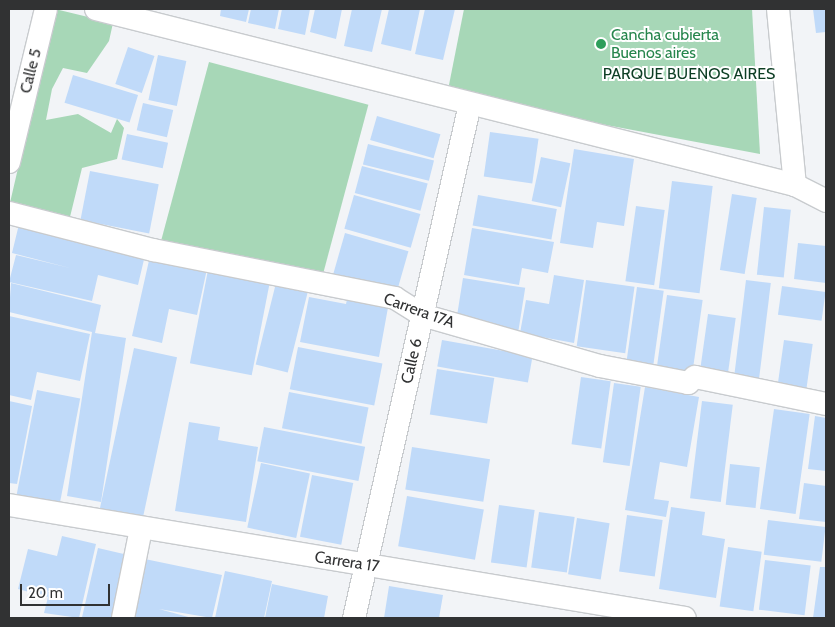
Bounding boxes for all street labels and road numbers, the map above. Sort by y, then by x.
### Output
street label: Calle 5 [16,47,46,95]
street label: Carrera 17A [381,289,457,333]
street label: Calle 6 [397,336,427,386]
street label: Carrera 17 [313,547,381,577]

